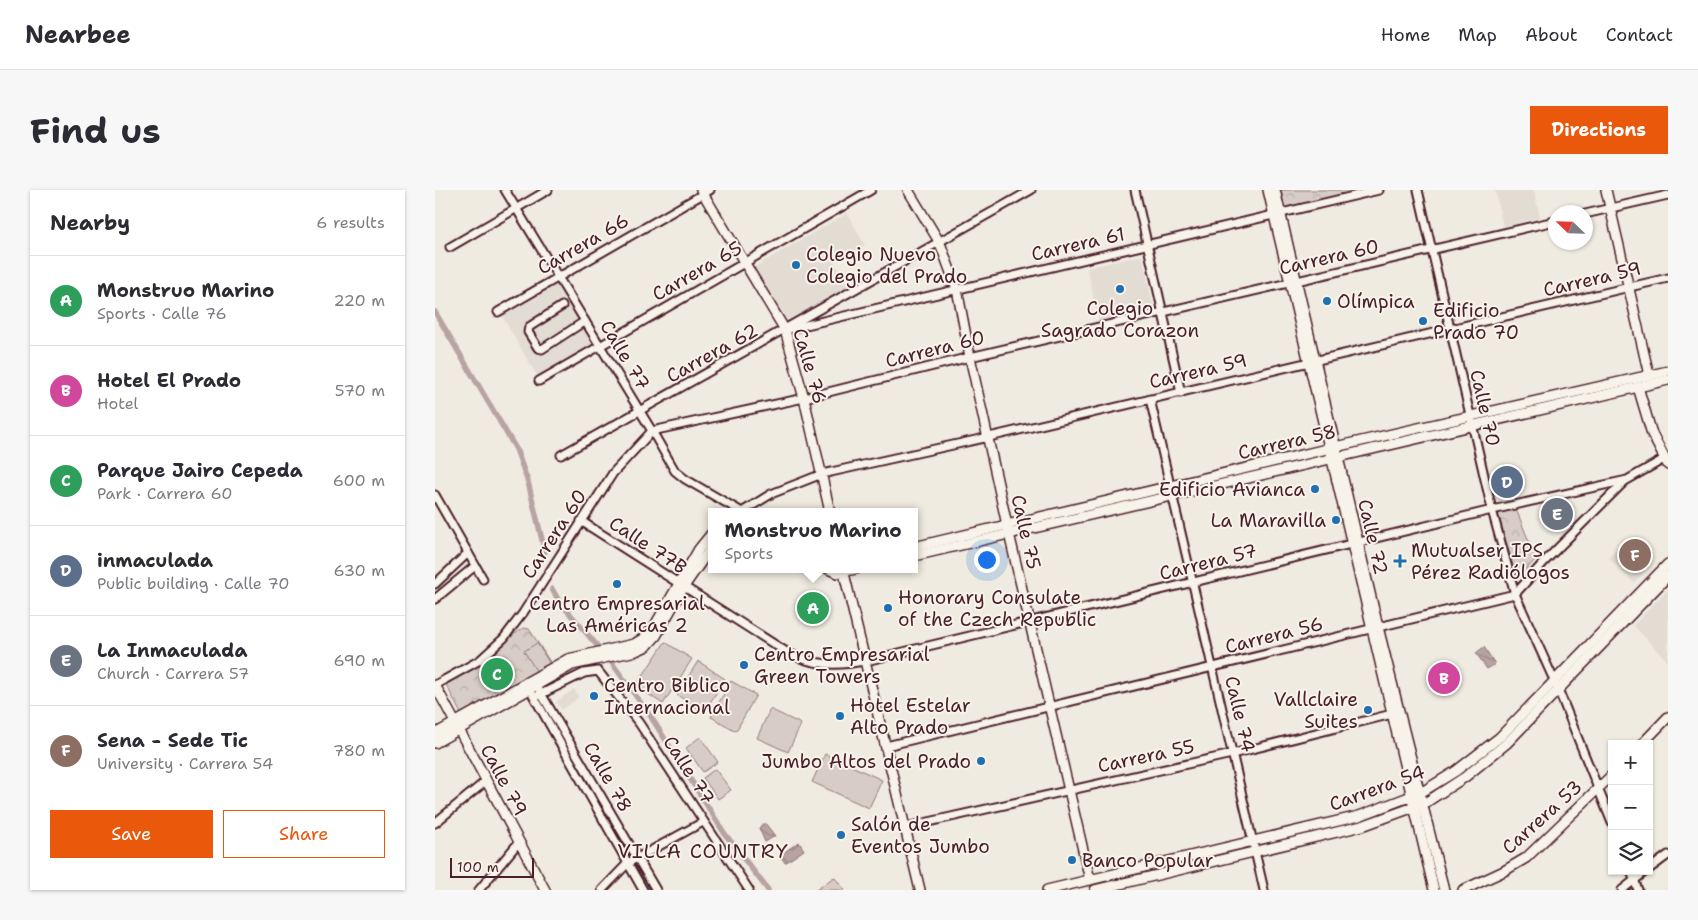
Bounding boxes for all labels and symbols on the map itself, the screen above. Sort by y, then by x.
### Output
north arrow [1548,205,1593,250]
street label: Carrera 66 [533,208,633,280]
street label: Carrera 61 [1029,221,1127,267]
street label: Carrera 60 [1277,233,1381,281]
street label: Carrera 65 [648,235,746,307]
place label: Colegio Nuevo Colegio del Prado [806,242,967,289]
street label: Carrera 59 [1541,256,1643,302]
marker: Colegio Nuevo Colegio del Prado [790,259,802,271]
marker: Colegio Sagrado Corazon [1114,283,1126,295]
place label: Olímpica [1337,289,1415,314]
marker: Olímpica [1321,295,1333,307]
place label: Colegio Sagrado Corazon [1041,296,1199,343]
place label: Edificio Prado 70 [1433,298,1519,345]
marker: Edificio Prado 70 [1417,315,1429,327]
street label: Calle 77 [594,316,656,394]
street label: Carrera 62 [662,318,762,388]
street label: Calle 76 [787,325,833,407]
street label: Carrera 60 [883,325,987,373]
street label: Carrera 59 [1147,348,1249,394]
street label: Calle 70 [1464,367,1506,449]
street label: Carrera 58 [1235,419,1339,465]
pin: D [1491,463,1523,501]
place label: Edificio Avianca [1159,477,1305,502]
marker: Edificio Avianca [1309,483,1321,495]
street label: Carrera 60 [516,485,592,583]
street label: Calle 75 [1005,492,1047,572]
pin: E [1541,495,1573,533]
street label: Calle 72 [1352,497,1394,577]
place label: La Maravilla [1210,508,1326,533]
street label: Calle 77B [604,510,692,580]
marker: La Maravilla [1330,514,1342,526]
pin: F [1619,536,1651,574]
street label: Carrera 57 [1157,538,1259,586]
place label: Mutualser IPS Pérez Radiólogos [1411,538,1570,585]
your location [974,547,1000,573]
marker: Mutualser IPS Pérez Radiólogos [1393,554,1407,568]
marker: Centro Empresarial Las Américas 2 [611,578,623,590]
place label: Honorary Consulate of the Czech Republic [898,585,1096,632]
pin: A [797,589,829,627]
place label: Centro Empresarial Las Américas 2 [529,591,705,638]
marker: Honorary Consulate of the Czech Republic [882,602,894,614]
street label: Carrera 56 [1222,611,1326,659]
place label: Centro Empresarial Green Towers [754,642,930,689]
pin: C [481,655,513,693]
marker: Centro Empresarial Green Towers [738,659,750,671]
pin: B [1428,659,1460,697]
place label: Centro Biblico Internacional [604,673,730,720]
street label: Calle 74 [1219,673,1261,755]
place label: Vallclaire Suites [1274,687,1358,734]
marker: Centro Biblico Internacional [588,690,600,702]
place label: Hotel Estelar Alto Prado [850,693,971,740]
marker: Vallclaire Suites [1362,704,1374,716]
marker: Hotel Estelar Alto Prado [834,710,846,722]
street label: Calle 77 [658,731,720,809]
street label: Carrera 55 [1095,734,1197,778]
street label: Calle 78 [578,737,638,817]
street label: Calle 79 [475,740,533,820]
place label: Jumbo Altos del Prado [761,749,971,774]
marker: Jumbo Altos del Prado [975,755,987,767]
street label: Carrera 54 [1326,759,1428,817]
street label: Carrera 53 [1497,774,1587,860]
place label: Salón de Eventos Jumbo [851,812,990,859]
marker: Salón de Eventos Jumbo [835,829,847,841]
district label: VILLA COUNTRY [617,838,789,864]
place label: Banco Popular [1082,848,1213,873]
marker: Banco Popular [1066,854,1078,866]
scale bar [450,855,534,878]

